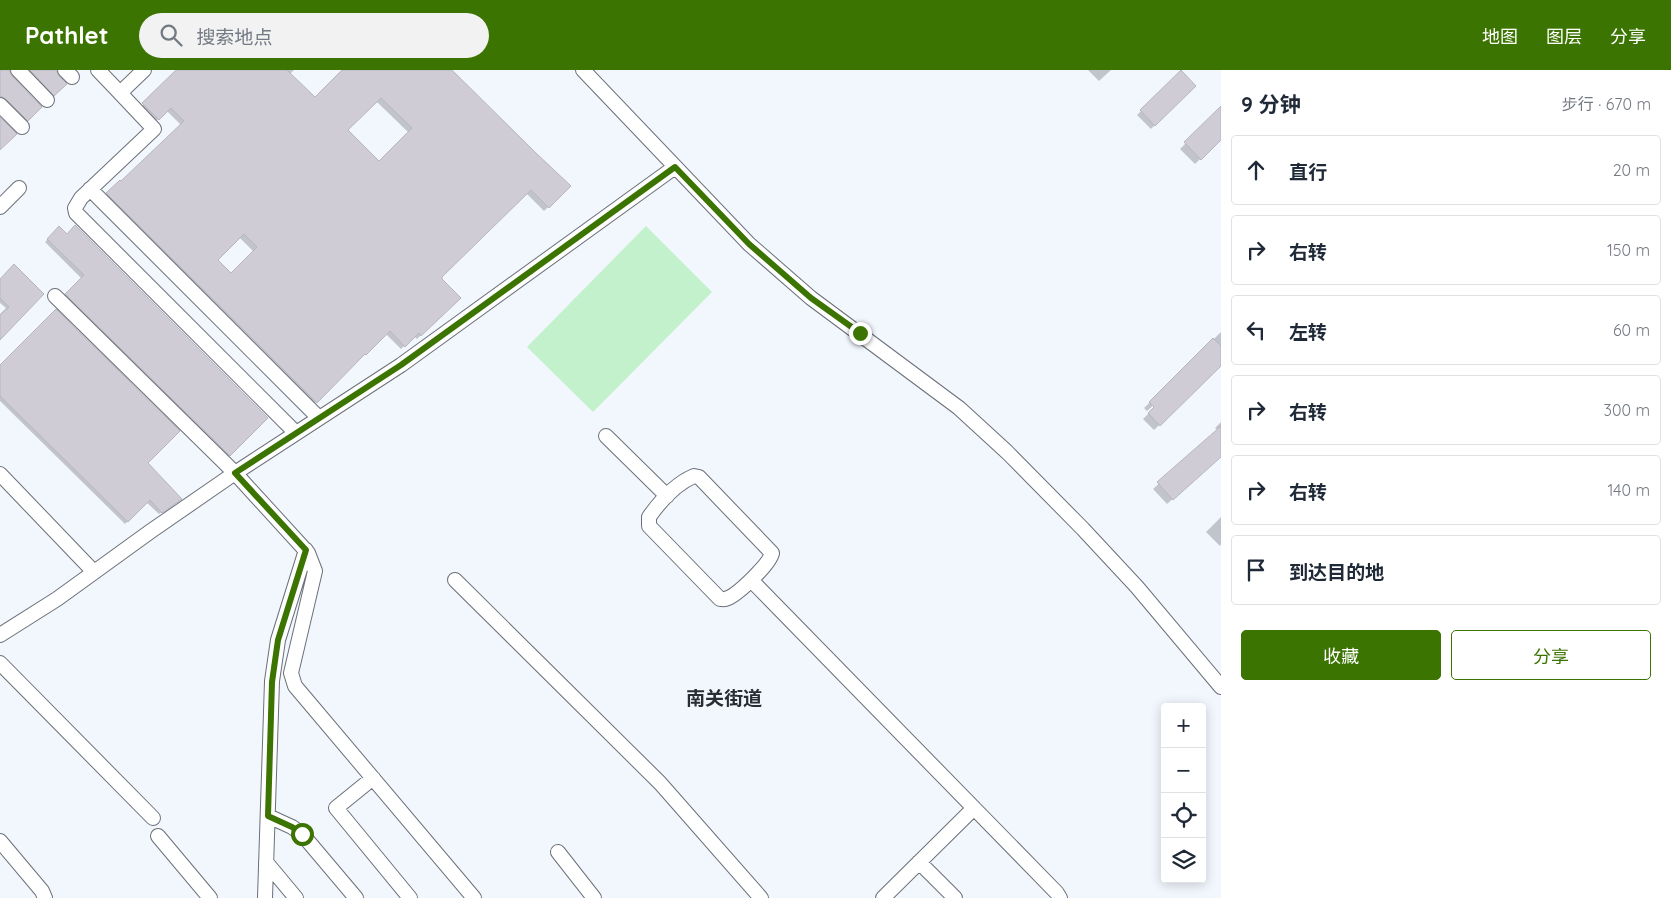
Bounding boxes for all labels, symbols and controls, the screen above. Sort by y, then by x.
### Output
search box [139,13,489,58]
text: Pathlet [25,20,109,50]
icon: search [157,21,185,49]
text: 搜索地点 [197,25,273,49]
text: 地图 [1482,25,1518,48]
text: 图层 [1546,25,1582,48]
text: 分享 [1610,25,1646,48]
text: 9 分钟 [1241,91,1301,117]
text: 步行 · 670 m [1562,94,1651,114]
icon: ahead [1242,156,1270,184]
text: 直行 [1289,160,1327,184]
text: 20 m [1613,160,1650,180]
icon: right [1242,236,1270,264]
text: 右转 [1289,240,1327,264]
text: 150 m [1607,240,1650,260]
icon: left [1242,316,1270,344]
text: 左转 [1289,320,1327,344]
text: 60 m [1613,320,1650,340]
route end [849,322,872,345]
icon: right [1242,396,1270,424]
text: 右转 [1289,400,1327,424]
text: 300 m [1604,400,1650,420]
icon: right [1242,476,1270,504]
text: 右转 [1289,480,1327,504]
text: 140 m [1607,480,1650,500]
icon: arrive [1242,556,1270,584]
text: 到达目的地 [1289,560,1384,584]
button: 收藏 [1241,630,1441,680]
button: 分享 [1451,630,1651,680]
district label: 南关街道 [686,686,762,710]
map controls [1161,703,1206,883]
button: + [1161,703,1206,748]
button: − [1161,748,1206,793]
button: locate [1161,793,1206,838]
route start [291,823,314,846]
button: layers [1161,838,1206,883]

